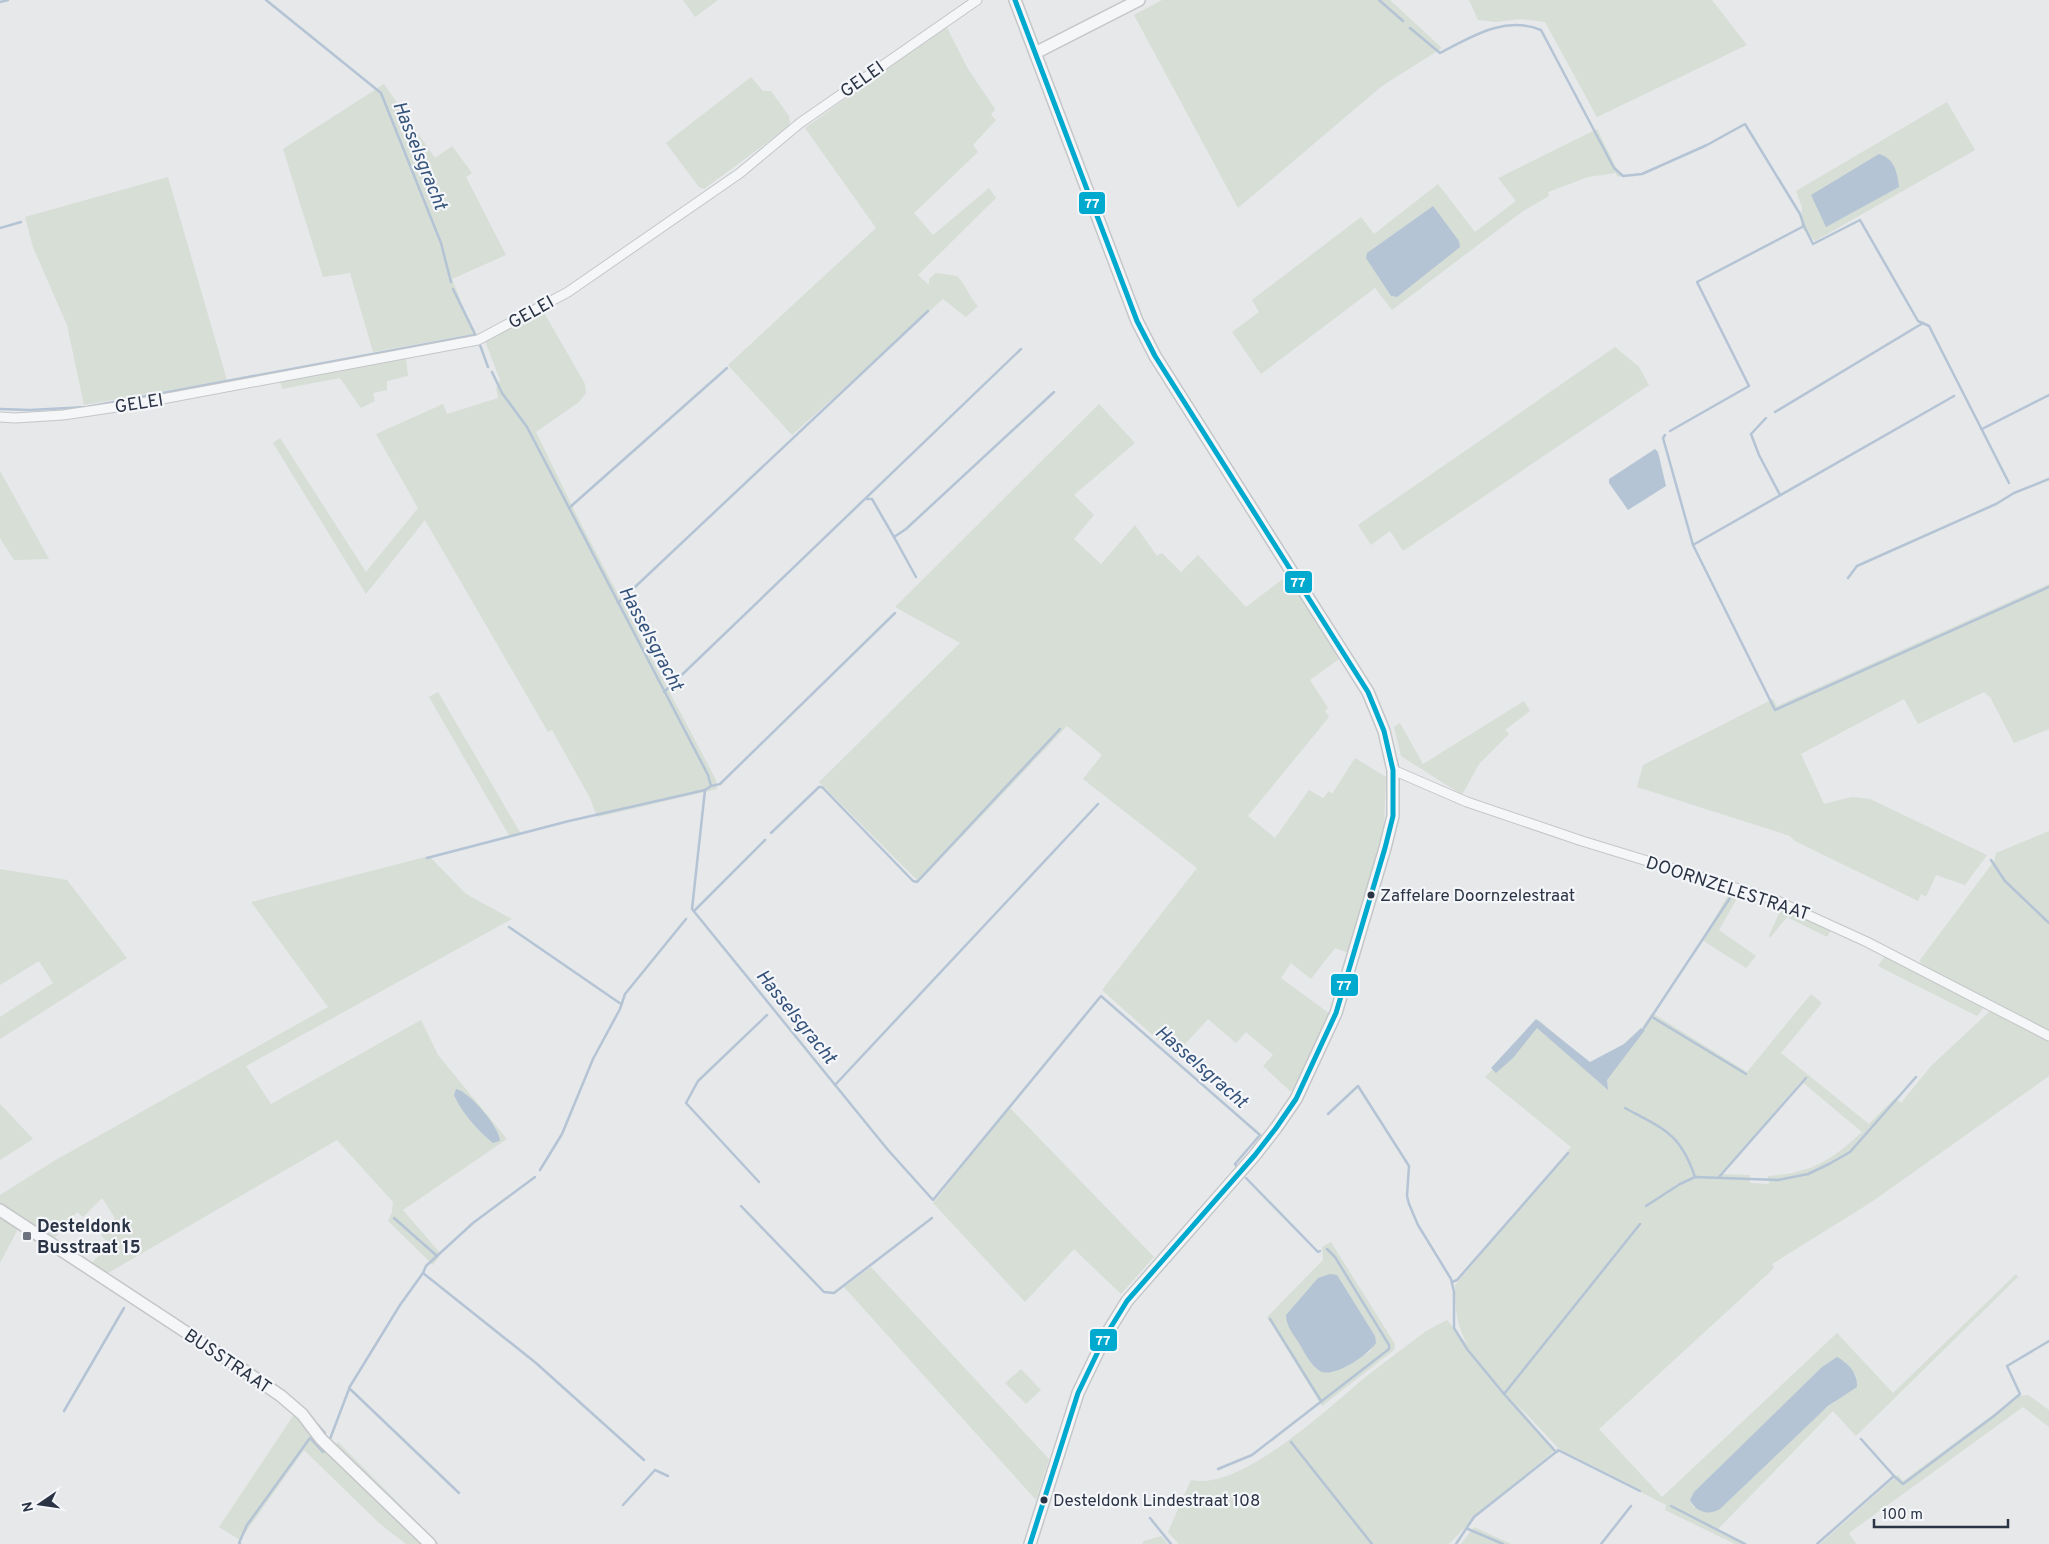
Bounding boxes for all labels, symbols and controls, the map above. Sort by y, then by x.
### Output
street label: GELEI [836,57,889,104]
water label: Hasselsgracht [386,98,452,215]
line badge: 77 [1078,191,1106,215]
text: 77 [1085,196,1100,213]
street label: GELEI [505,291,559,335]
street label: GELEI [113,389,165,420]
line badge: 77 [1284,570,1313,594]
text: 77 [1291,575,1306,592]
water label: Hasselsgracht [613,583,688,696]
street label: DOORNZELESTRAAT [1643,852,1812,927]
place label: Zaffelare Doornzelestraat [1380,886,1575,908]
marker: Zaffelare Doornzelestraat [1366,890,1376,900]
water label: Hasselsgracht [750,965,842,1070]
line badge: 77 [1330,973,1359,997]
text: 77 [1337,978,1352,995]
water label: Hasselsgracht [1149,1021,1253,1115]
place label: Desteldonk Busstraat 15 [37,1216,141,1260]
marker: Desteldonk Busstraat 15 [21,1230,33,1242]
street label: BUSSTRAAT [179,1325,275,1400]
line badge: 77 [1089,1328,1118,1352]
text: 77 [1096,1333,1111,1350]
north arrow [15,1479,65,1529]
place label: Desteldonk Lindestraat 108 [1053,1491,1260,1513]
marker: Desteldonk Lindestraat 108 [1039,1495,1049,1505]
scale bar [1874,1496,2008,1528]
text: N [19,1500,38,1513]
text: 100 m [1882,1506,1923,1525]

